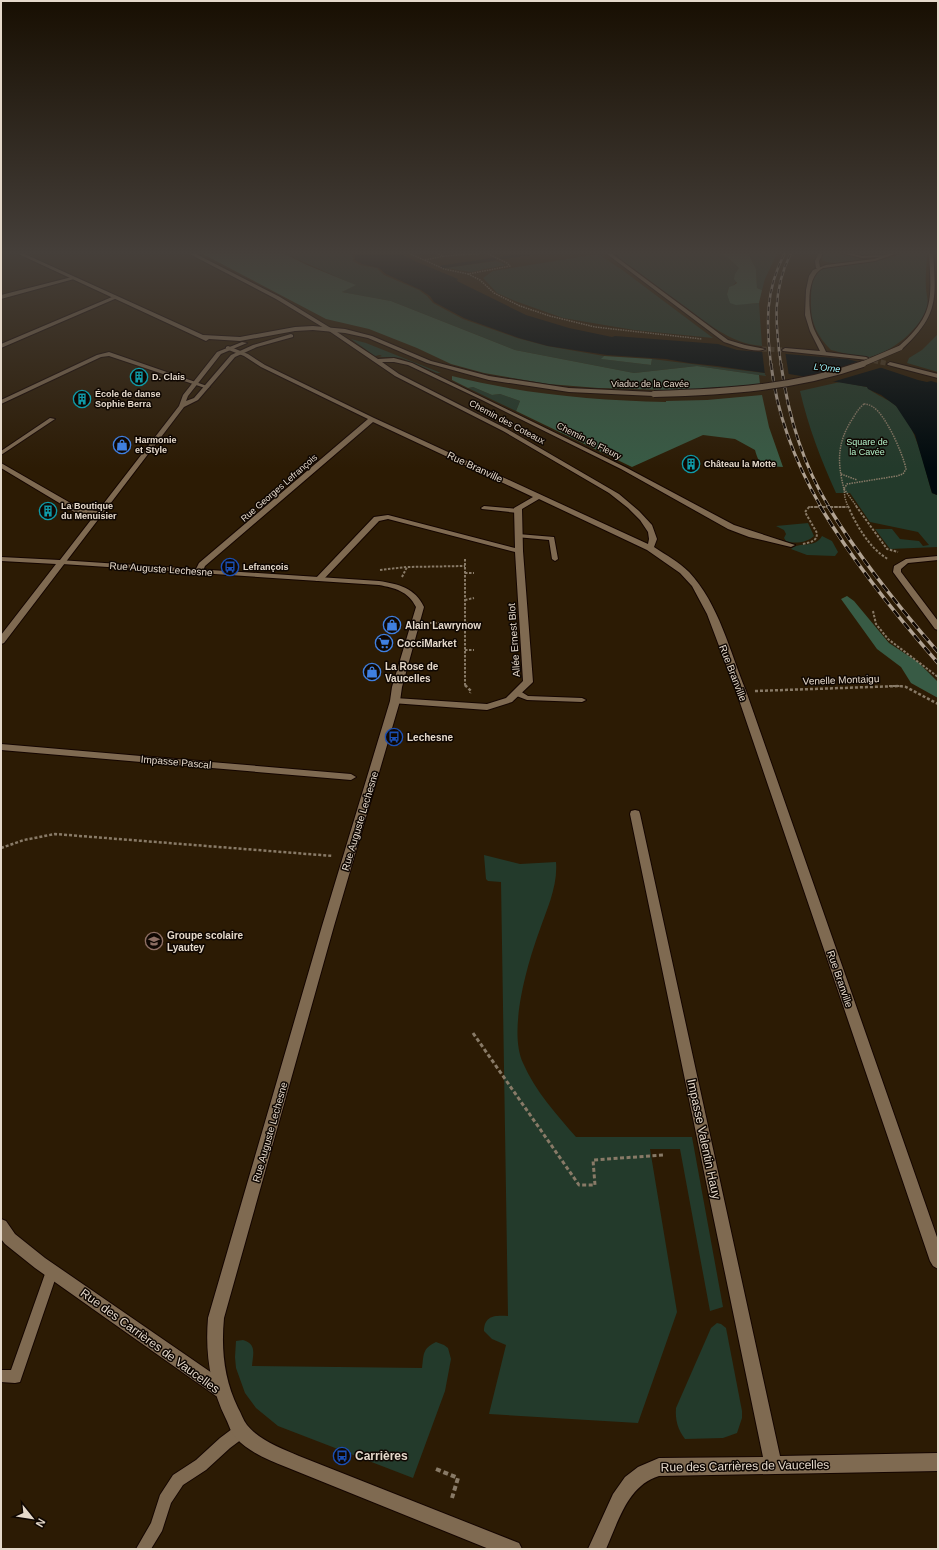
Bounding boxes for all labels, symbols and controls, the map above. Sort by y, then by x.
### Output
water label: L'Orne [813,362,841,374]
building icon: D. Clais [129,367,149,387]
place label: D. Clais [152,372,185,382]
street label: Viaduc de la Cavée [611,379,689,389]
building icon: École de danse Sophie Berra [72,389,92,409]
place label: École de danse Sophie Berra [95,389,161,409]
street label: Chemin des Coteaux [468,398,547,446]
street label: Chemin de Fleury [555,420,623,462]
shop icon: Harmonie et Style [112,435,132,455]
place label: Harmonie et Style [135,435,177,455]
park label: Square de la Cavée [846,437,888,457]
street label: Rue Branville [446,449,505,485]
street label: Rue Georges Lefrançois [239,452,319,524]
building icon: Château la Motte [681,454,701,474]
place label: Château la Motte [704,459,776,469]
building icon: La Boutique du Menuisier [38,501,58,521]
place label: La Boutique du Menuisier [61,501,117,521]
bus stop icon: Lefrançois [220,557,240,577]
street label: Rue Auguste Lechesne [109,560,213,578]
place label: Lefrançois [243,562,289,572]
street label: Allée Ernest Blot [506,603,522,677]
shop icon: Alain Lawrynow [382,615,402,635]
place label: Alain Lawrynow [405,620,481,631]
supermarket icon: CocciMarket [374,633,394,653]
place label: CocciMarket [397,638,457,649]
street label: Rue Branville [717,643,749,703]
place label: La Rose de Vaucelles [385,661,439,684]
shop icon: La Rose de Vaucelles [362,662,382,682]
street label: Venelle Montaigu [802,673,880,687]
bus stop icon: Lechesne [384,727,404,747]
place label: Lechesne [407,732,454,743]
street label: Impasse Pascal [140,753,212,771]
street label: Rue Auguste Lechesne [340,770,381,872]
place label: Groupe scolaire Lyautey [167,930,244,953]
school or university icon: Groupe scolaire Lyautey [144,931,164,951]
street label: Rue Branville [825,949,855,1009]
street label: Impasse Valentin Hauy [684,1078,724,1200]
street label: Rue Auguste Lechesne [250,1080,290,1183]
street label: Rue des Carrières de Vaucelles [78,1286,222,1396]
bus stop icon: Carrières [332,1446,352,1466]
place label: Carrières [355,1449,408,1463]
street label: Rue des Carrières de Vaucelles [661,1458,829,1474]
north arrow [12,1498,52,1538]
text: N [33,1517,48,1529]

